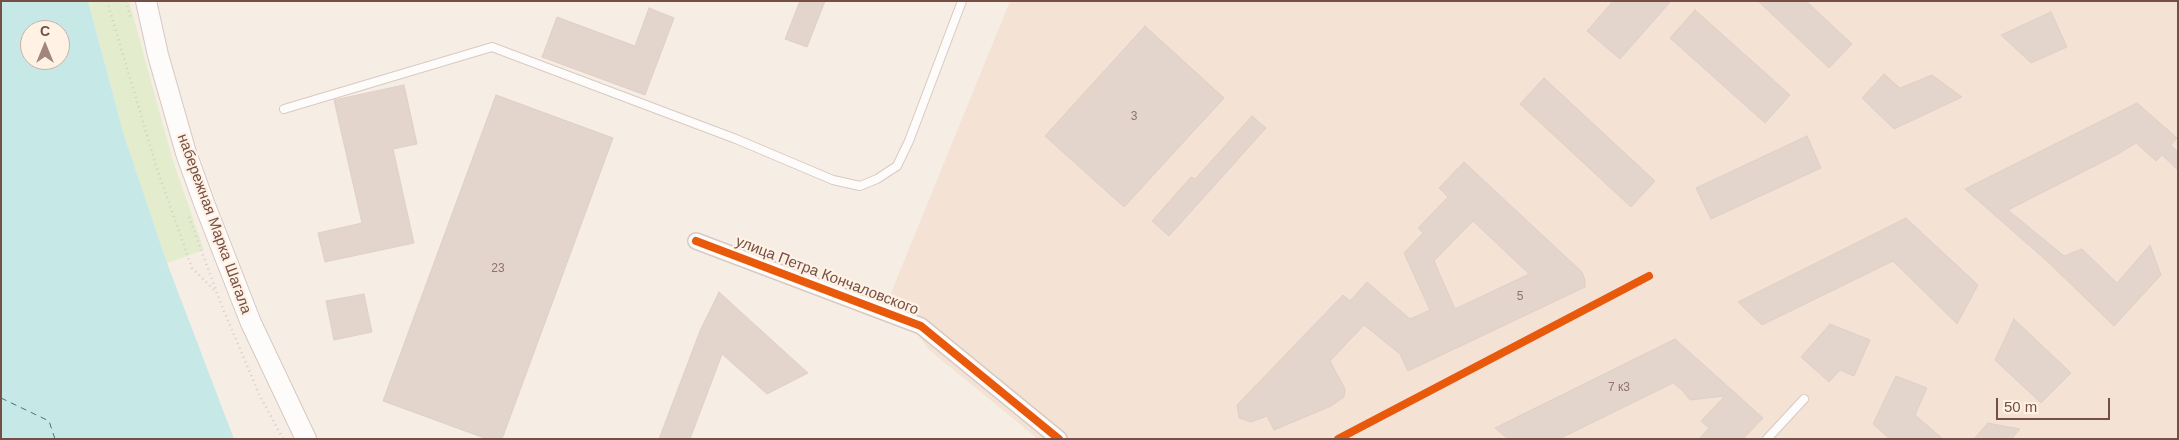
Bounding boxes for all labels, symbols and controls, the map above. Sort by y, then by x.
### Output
north arrow [20,20,70,70]
text: С [40,23,50,39]
house number: 3 [1131,110,1137,124]
street label: набережная Марка Шагала [173,132,255,316]
street label: улица Петра Кончаловского [733,233,921,319]
house number: 23 [491,262,505,276]
house number: 5 [1517,290,1523,304]
house number: 7 к3 [1608,381,1630,395]
scale bar [1999,388,2113,420]
text: 50 m [2004,398,2037,415]

